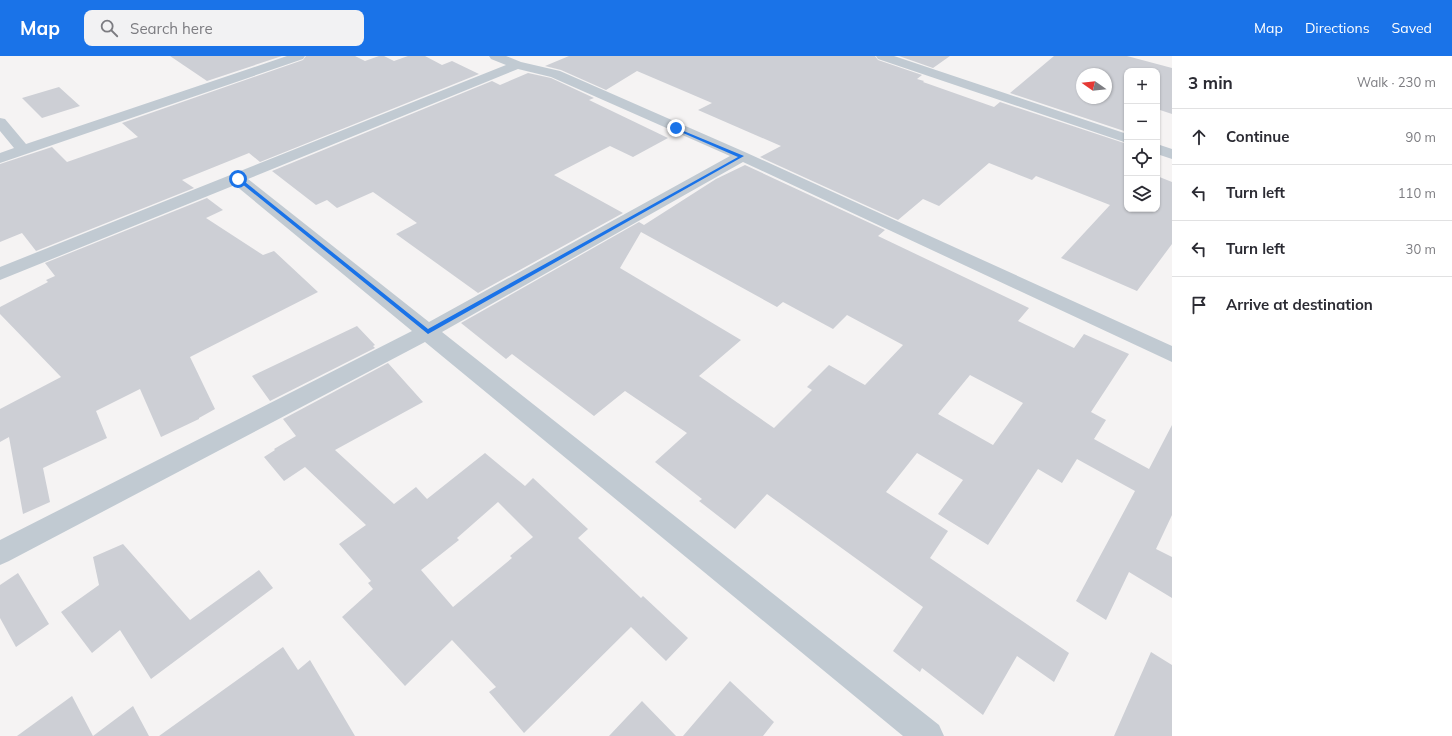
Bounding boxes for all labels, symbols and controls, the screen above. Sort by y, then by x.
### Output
search box [84,10,364,46]
text: Map [20,16,60,40]
icon: search [98,17,120,39]
text: Search here [130,19,213,38]
text: Map [1254,19,1283,37]
text: Directions [1305,19,1370,37]
text: Saved [1392,19,1432,37]
north arrow [1076,68,1112,104]
map controls [1124,68,1160,212]
button: + [1124,68,1160,104]
text: 3 min [1188,72,1233,93]
text: Walk · 230 m [1357,74,1436,90]
button: − [1124,104,1160,140]
route end [667,119,685,137]
icon: ahead [1188,126,1210,148]
text: Continue [1226,127,1289,146]
text: 90 m [1406,129,1436,145]
button: locate [1124,140,1160,176]
route start [229,170,247,188]
button: layers [1124,176,1160,212]
icon: left [1188,182,1210,204]
text: Turn left [1226,183,1285,202]
text: 110 m [1398,185,1436,201]
icon: left [1188,238,1210,260]
text: Turn left [1226,239,1285,258]
text: 30 m [1406,241,1436,257]
icon: arrive [1188,294,1210,316]
text: Arrive at destination [1226,295,1373,314]

